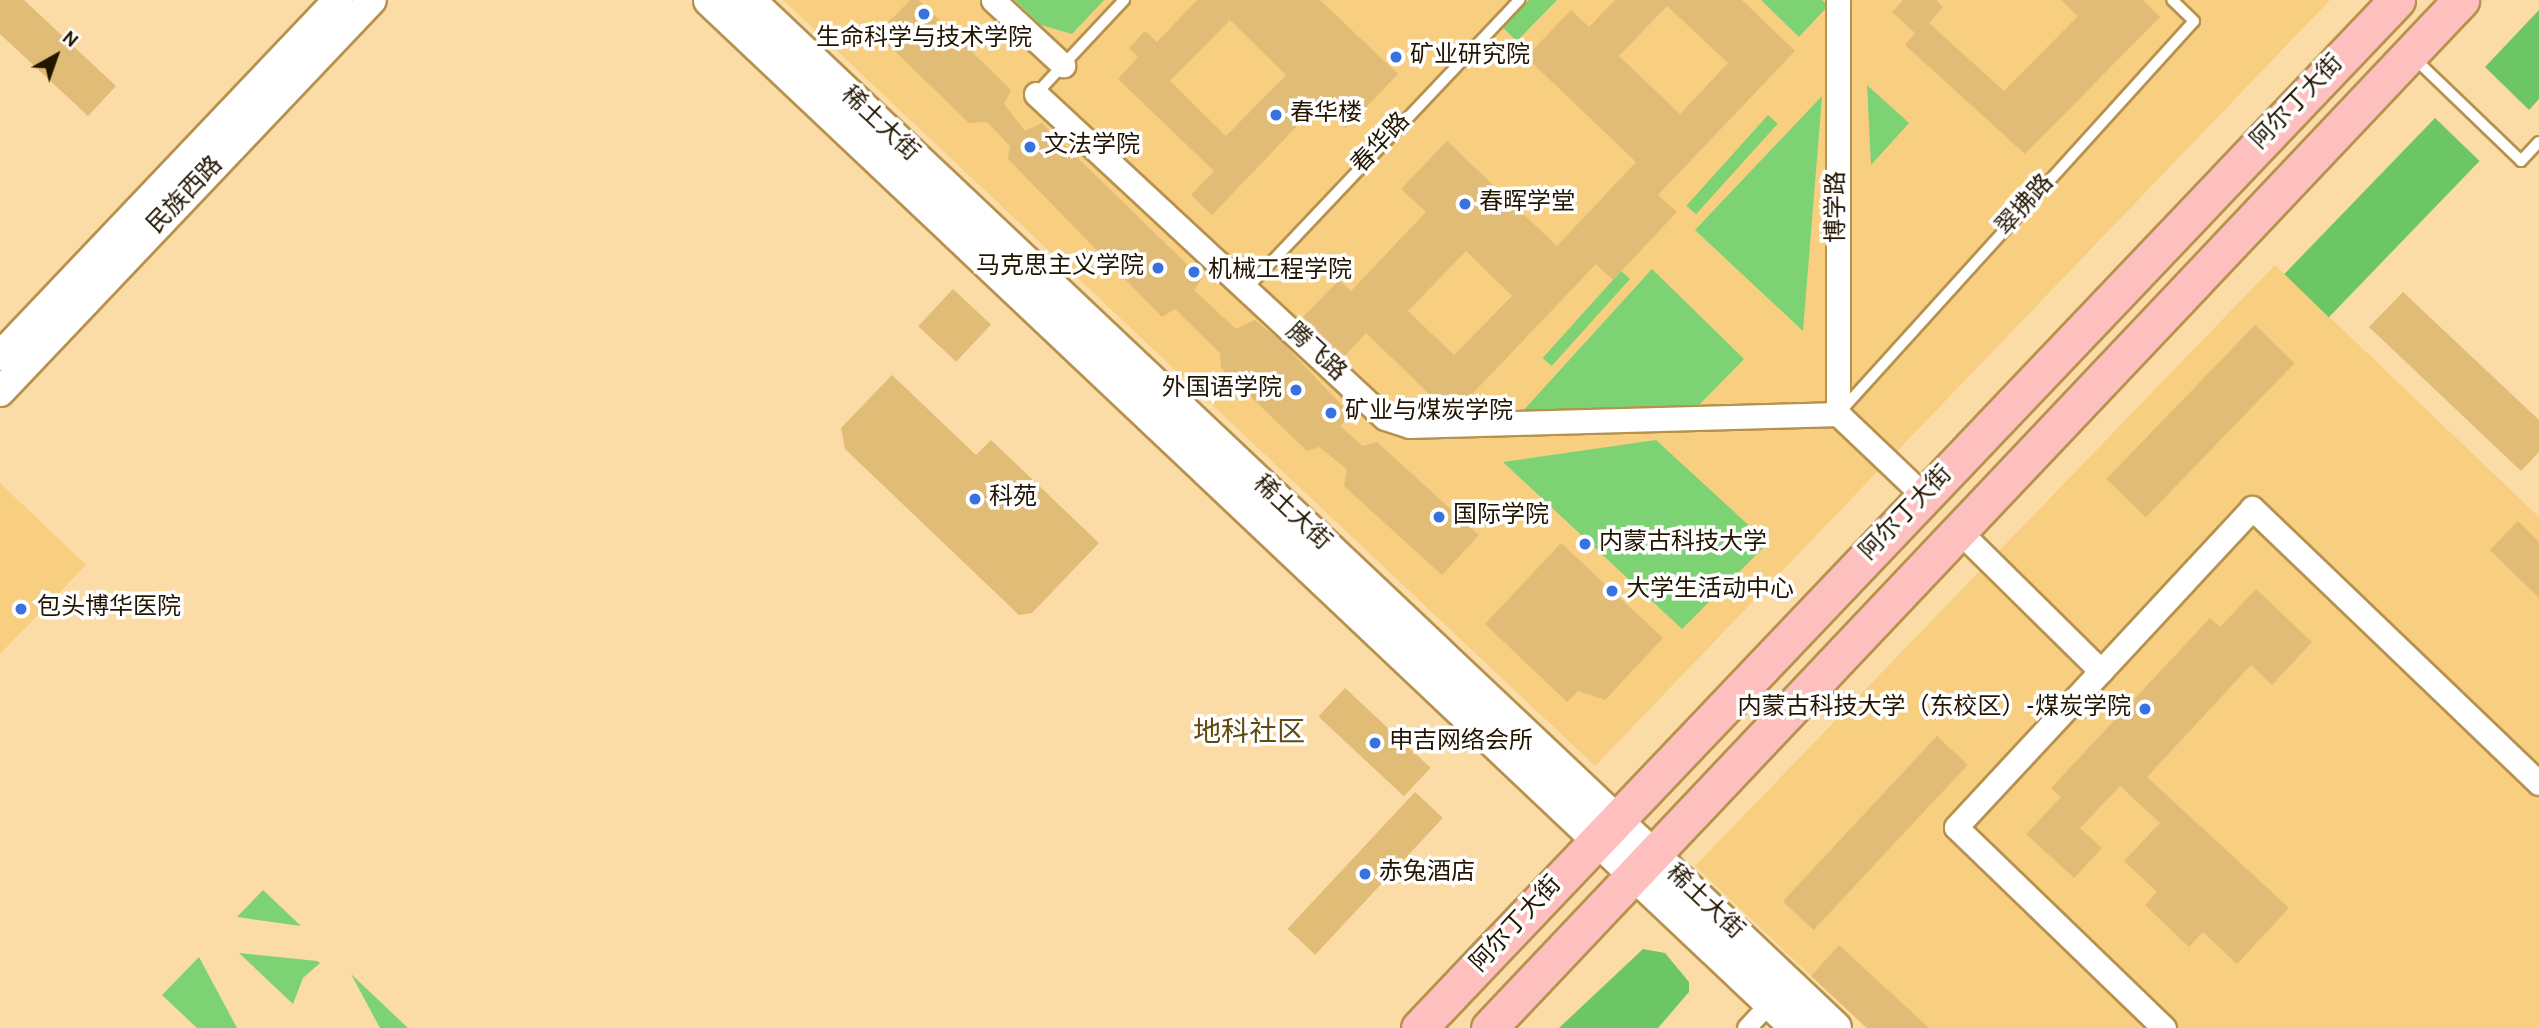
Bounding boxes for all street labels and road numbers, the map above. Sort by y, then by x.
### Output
street label: 阿尔丁大街 [2246,50,2350,156]
street label: 稀土大街 [834,82,924,168]
street label: 春华路 [1347,108,1417,180]
street label: 民族西路 [142,151,230,241]
street label: 翠拂路 [1991,170,2061,242]
street label: 博学路 [1824,171,1852,243]
street label: 腾飞路 [1279,318,1351,388]
street label: 阿尔丁大街 [1855,461,1959,567]
street label: 稀土大街 [1246,471,1336,557]
street label: 稀土大街 [1659,860,1749,946]
street label: 阿尔丁大街 [1466,871,1568,979]

